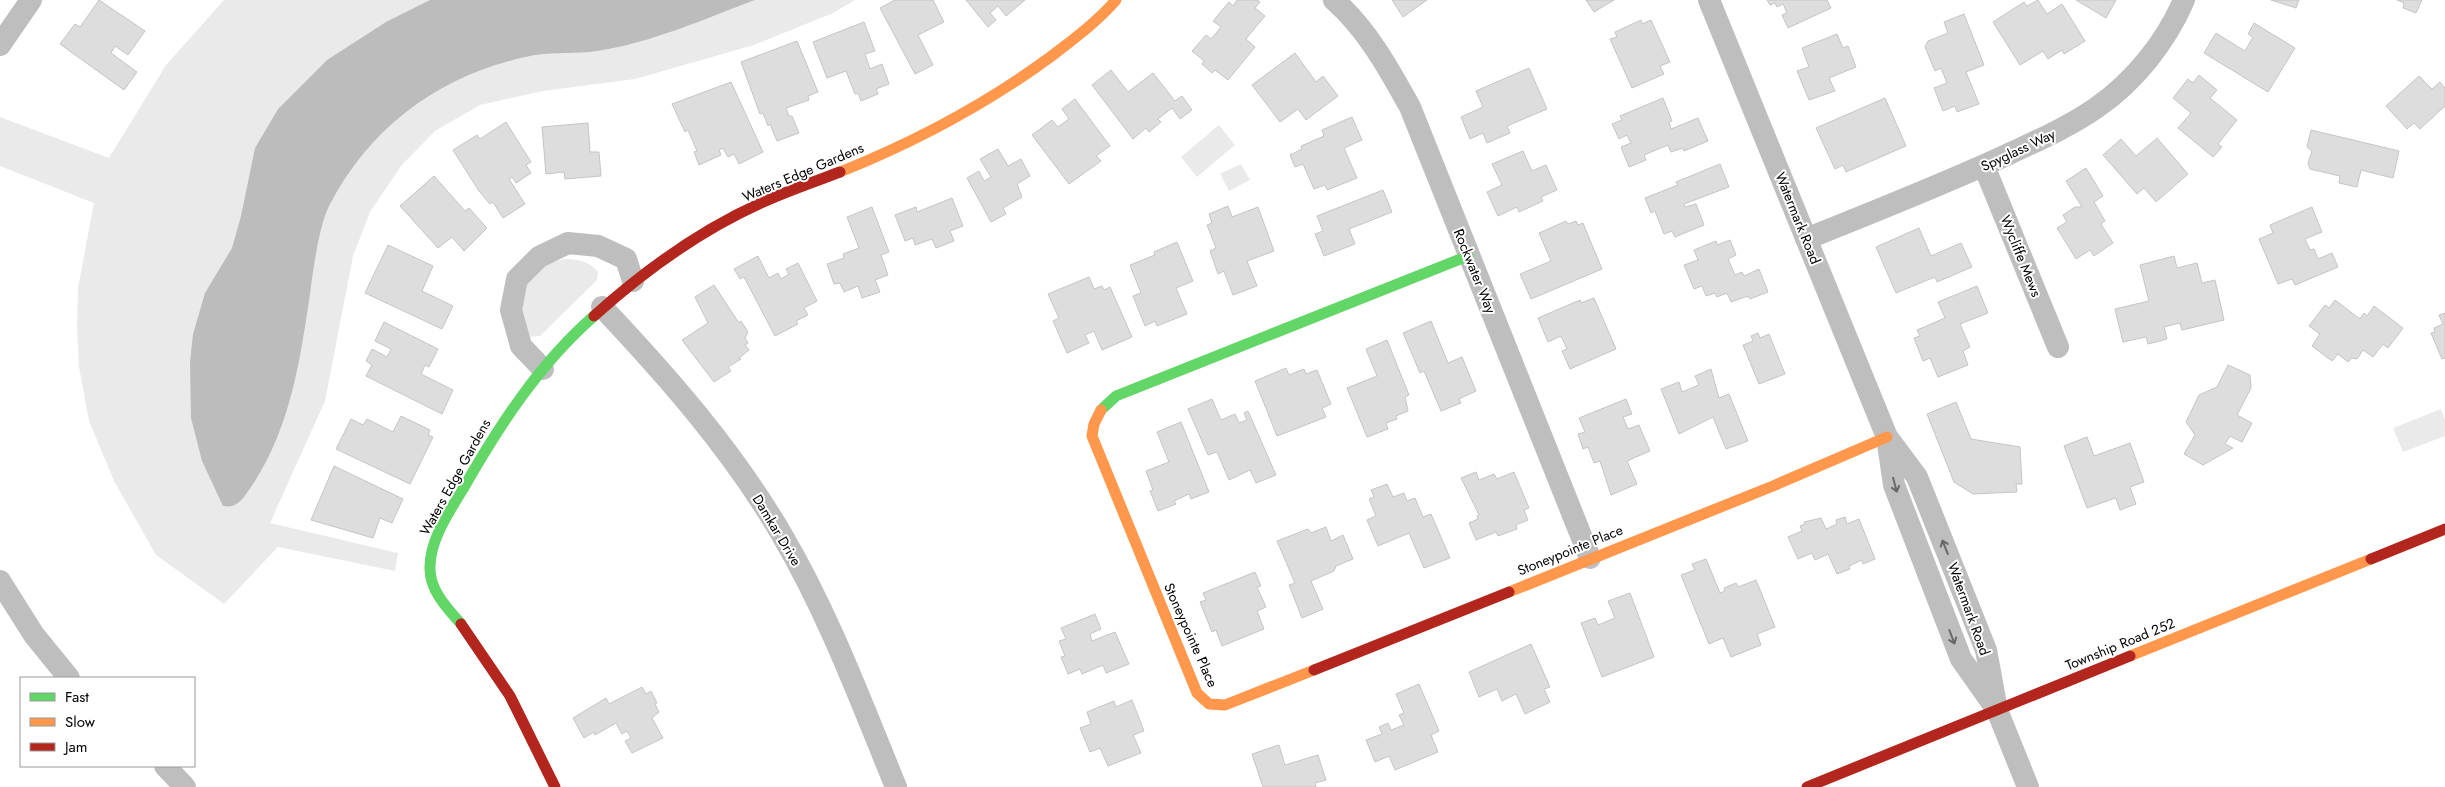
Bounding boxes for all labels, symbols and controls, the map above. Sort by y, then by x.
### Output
street label: Spyglass Way [1977,124,2059,176]
street label: Waters Edge Gardens [739,137,867,207]
street label: Watermark Road [1770,169,1826,267]
street label: Wycliffe Mews [1996,212,2047,300]
street label: Rockwater Way [1449,226,1501,317]
street label: Waters Edge Gardens [415,415,495,539]
one-way arrow [1890,477,1900,493]
street label: Damkar Drive [748,490,806,570]
street label: Stoneypointe Place [1514,520,1626,580]
one-way arrow [1940,540,1950,555]
street label: Watermark Road [1943,560,1995,658]
street label: Stoneypointe Place [1159,580,1223,690]
street label: Township Road 252 [2062,613,2178,675]
one-way arrow [1948,629,1958,644]
legend [20,677,195,767]
text: Fast [65,686,89,708]
text: Slow [65,711,96,733]
text: Jam [63,736,88,758]

